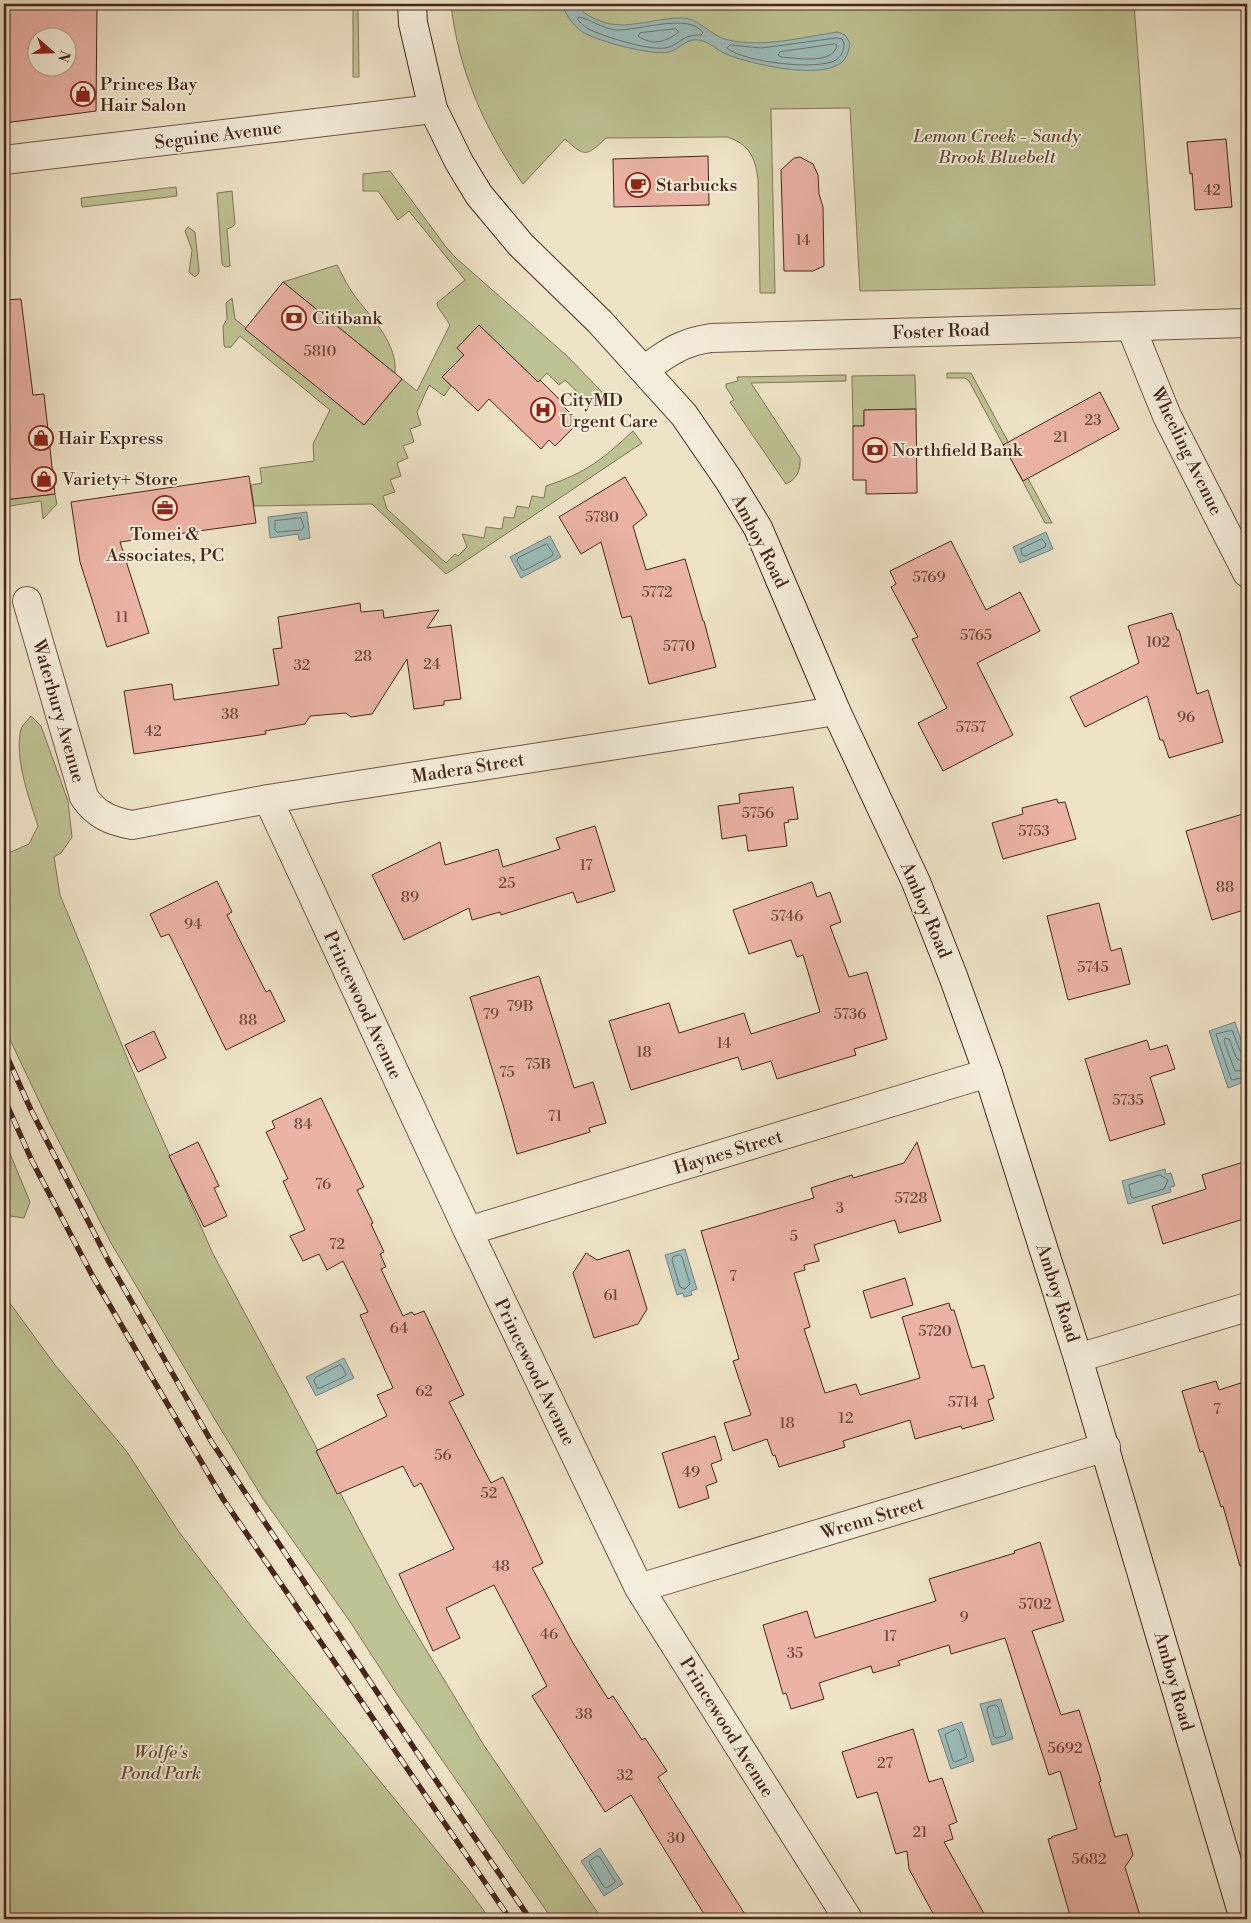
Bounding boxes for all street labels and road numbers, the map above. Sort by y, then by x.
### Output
street label: Seguine Avenue [153,116,283,155]
street label: Foster Road [892,318,991,345]
street label: Wheeling Avenue [1145,383,1227,519]
street label: Amboy Road [726,490,793,593]
street label: Waterbury Avenue [27,636,90,785]
street label: Madera Street [410,748,527,789]
street label: Amboy Road [895,858,956,962]
street label: Princewood Avenue [318,927,407,1083]
street label: Haynes Street [671,1125,786,1180]
street label: Amboy Road [1030,1240,1085,1346]
street label: Princewood Avenue [489,1295,580,1450]
street label: Wrenn Street [817,1492,927,1545]
street label: Amboy Road [1148,1628,1199,1734]
street label: Princewood Avenue [674,1653,779,1802]

